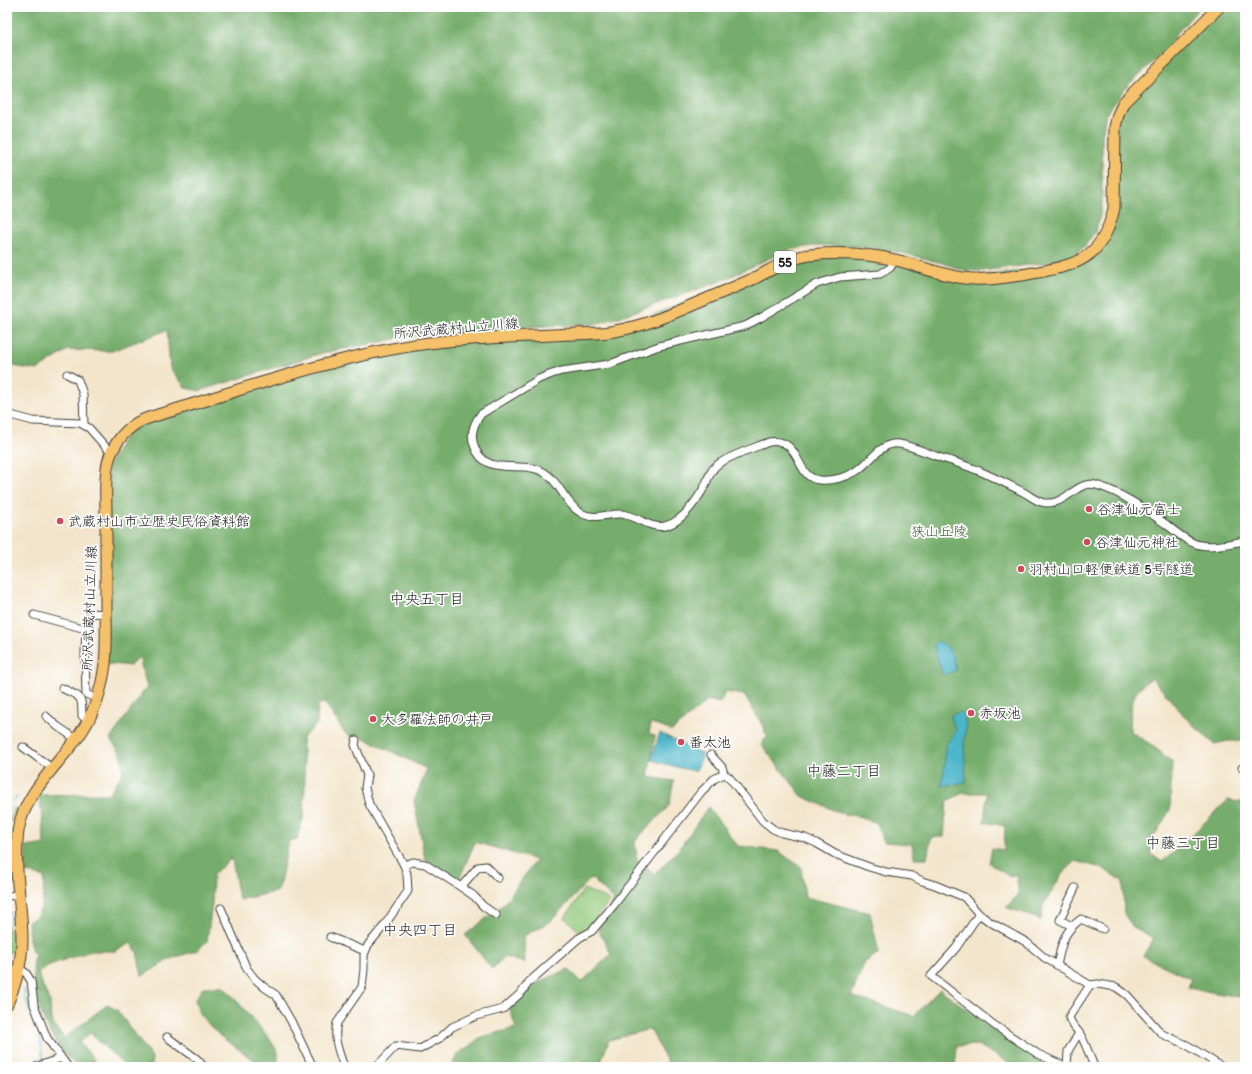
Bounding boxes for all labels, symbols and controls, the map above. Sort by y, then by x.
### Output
road number: 55 [774,251,796,273]
street label: 所沢武蔵村山立川線 [393,315,520,342]
place label: 谷津仙元富士 [1097,501,1181,518]
marker: 谷津仙元富士 [1084,504,1094,514]
place label: 武蔵村山市立歴史民俗資料館 [68,513,250,530]
marker: 武蔵村山市立歴史民俗資料館 [55,516,65,526]
park label: 狭山丘陵 [911,523,967,540]
place label: 谷津仙元神社 [1095,534,1179,551]
marker: 谷津仙元神社 [1082,537,1092,547]
street label: 所沢武蔵村山立川線 [79,545,100,671]
place label: 羽村山口軽便鉄道 5号隧道 [1029,561,1194,578]
marker: 羽村山口軽便鉄道 5号隧道 [1016,564,1026,574]
district label: 中央五丁目 [389,590,465,608]
place label: 赤坂池 [979,705,1021,722]
marker: 赤坂池 [966,708,976,718]
place label: 大多羅法師の井戸 [381,711,493,728]
marker: 大多羅法師の井戸 [368,714,378,724]
place label: 番太池 [689,734,731,751]
marker: 番太池 [676,737,686,747]
district label: 中藤二丁目 [806,762,882,780]
district label: 中藤三丁目 [1145,834,1221,852]
district label: 中央四丁目 [382,921,458,939]

